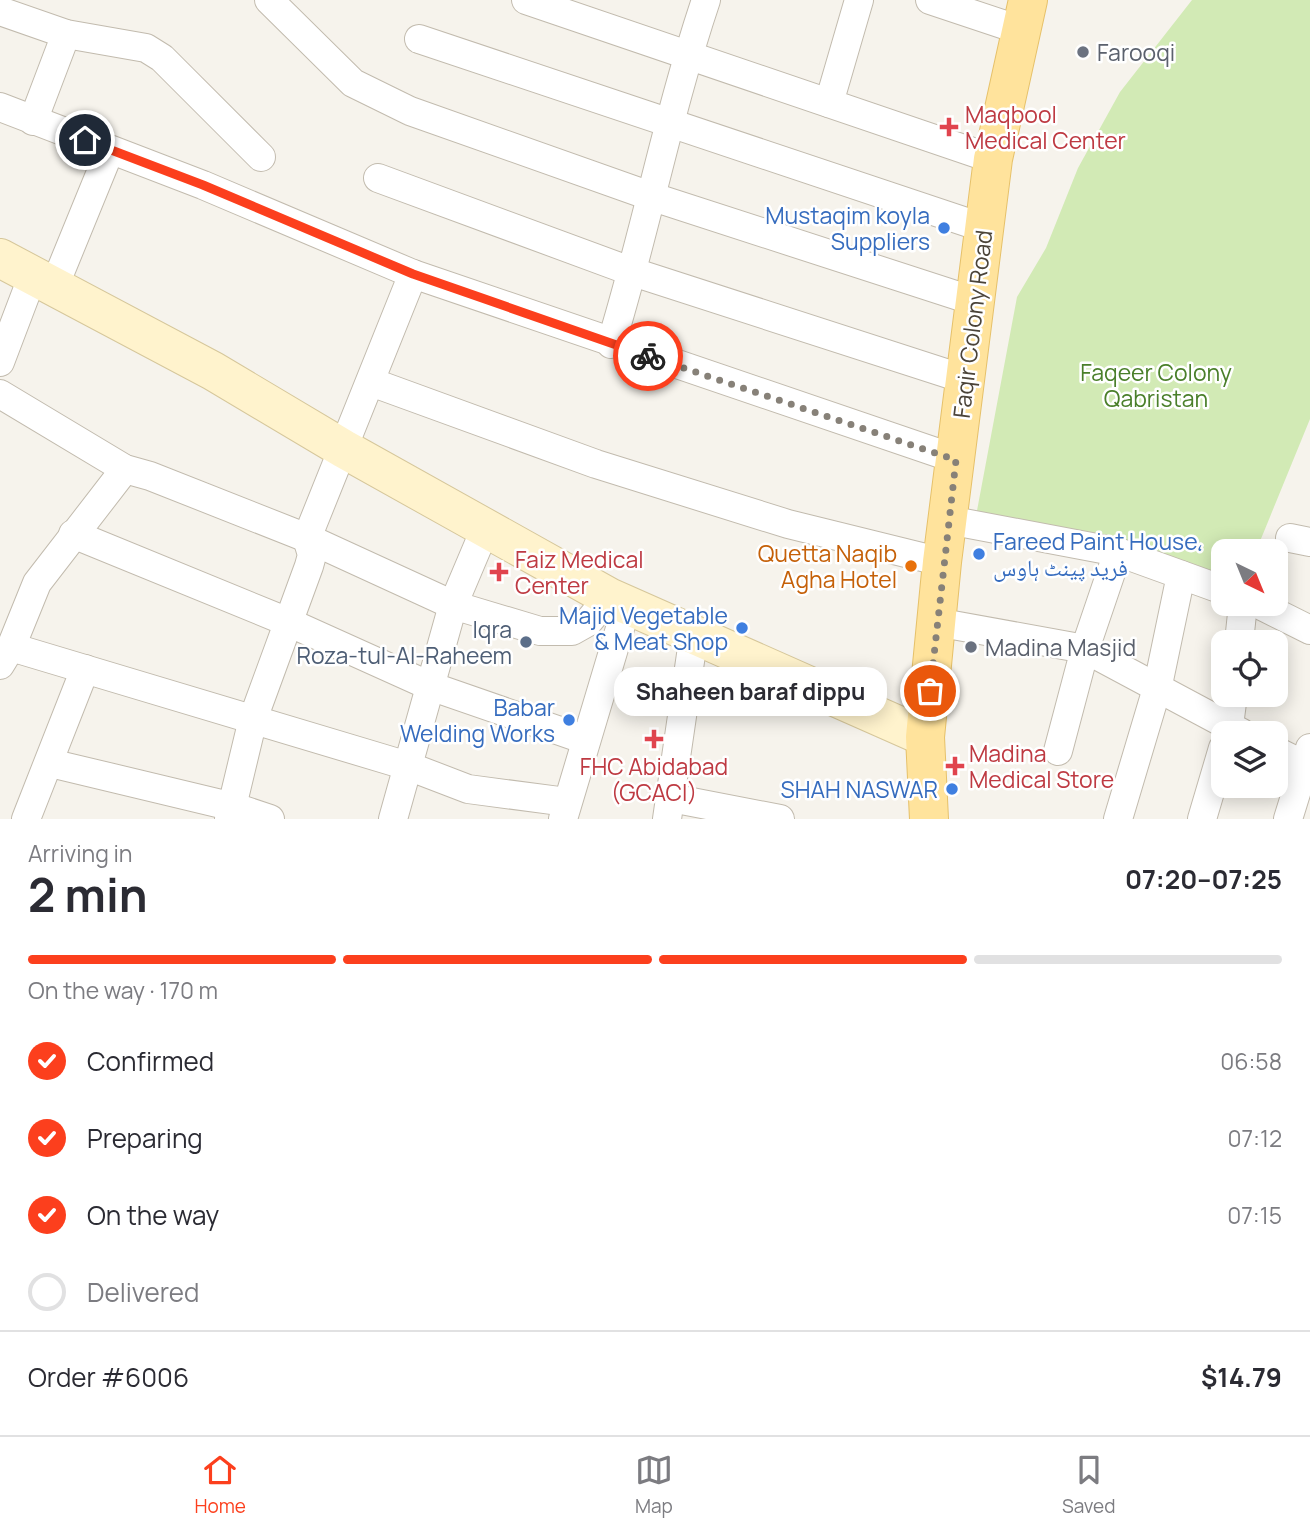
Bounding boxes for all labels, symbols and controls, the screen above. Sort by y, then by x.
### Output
place label: Farooqi [1097,36,1175,68]
marker: Farooqi [1075,44,1091,60]
place label: Maqbool Medical Center [965,98,1126,156]
pin [55,110,115,170]
marker: Maqbool Medical Center [939,117,959,137]
icon: home [66,121,104,159]
place label: Mustaqim koyla Suppliers [765,199,930,257]
marker: Mustaqim koyla Suppliers [936,220,952,236]
street label: Faqir Colony Road [945,228,999,420]
courier [613,321,683,391]
icon: bike [629,337,667,375]
park label: Faqeer Colony Qabristan [1080,356,1232,414]
place label: Fareed Paint House، فرید پینٹ ہاوس [993,525,1202,583]
place label: Quetta Naqib Agha Hotel [758,537,897,595]
north arrow [1211,539,1288,616]
map controls [1211,539,1288,798]
place label: Faiz Medical Center [515,543,644,601]
marker: Fareed Paint House، فرید پینٹ ہاوس [971,546,987,562]
marker: Quetta Naqib Agha Hotel [903,558,919,574]
marker: Faiz Medical Center [489,562,509,582]
place label: Majid Vegetable & Meat Shop [559,599,728,657]
place label: Iqra Roza-tul-Al-Raheem [296,613,512,671]
marker: Majid Vegetable & Meat Shop [734,620,750,636]
button: locate [1211,630,1288,707]
place label: Madina Masjid [985,631,1136,663]
marker: Iqra Roza-tul-Al-Raheem [518,634,534,650]
marker: Madina Masjid [963,639,979,655]
pin [900,661,960,721]
callout: Shaheen baraf dippu [615,666,888,716]
icon: bag [911,672,949,710]
text: Shaheen baraf dippu [636,675,865,707]
place label: Babar Welding Works [400,691,555,749]
marker: Babar Welding Works [561,712,577,728]
button: layers [1211,721,1288,798]
marker: FHC Abidabad (GCACI) [644,729,664,749]
place label: Madina Medical Store [969,737,1114,795]
place label: FHC Abidabad (GCACI) [580,750,728,808]
marker: Madina Medical Store [947,758,963,774]
place label: SHAH NASWAR [781,773,938,805]
marker: SHAH NASWAR [944,781,960,797]
text: Arriving in [28,837,133,869]
text: 07:20–07:25 [1125,861,1282,897]
text: 2 min [28,863,148,926]
text: On the way · 170 m [28,974,218,1006]
icon: check [28,1042,66,1080]
text: Confirmed [87,1043,214,1079]
text: 06:58 [1220,1045,1282,1077]
icon: check [28,1119,66,1157]
text: Preparing [87,1120,203,1156]
text: 07:12 [1227,1122,1282,1154]
icon: check [28,1196,66,1234]
text: On the way [87,1197,219,1233]
text: 07:15 [1227,1199,1282,1231]
text: Delivered [87,1274,199,1310]
text: Order #6006 [28,1359,189,1395]
text: $14.79 [1201,1359,1282,1395]
tab: Home [195,1451,246,1519]
tab: Map [635,1451,673,1519]
tab: Saved [1062,1451,1115,1519]

